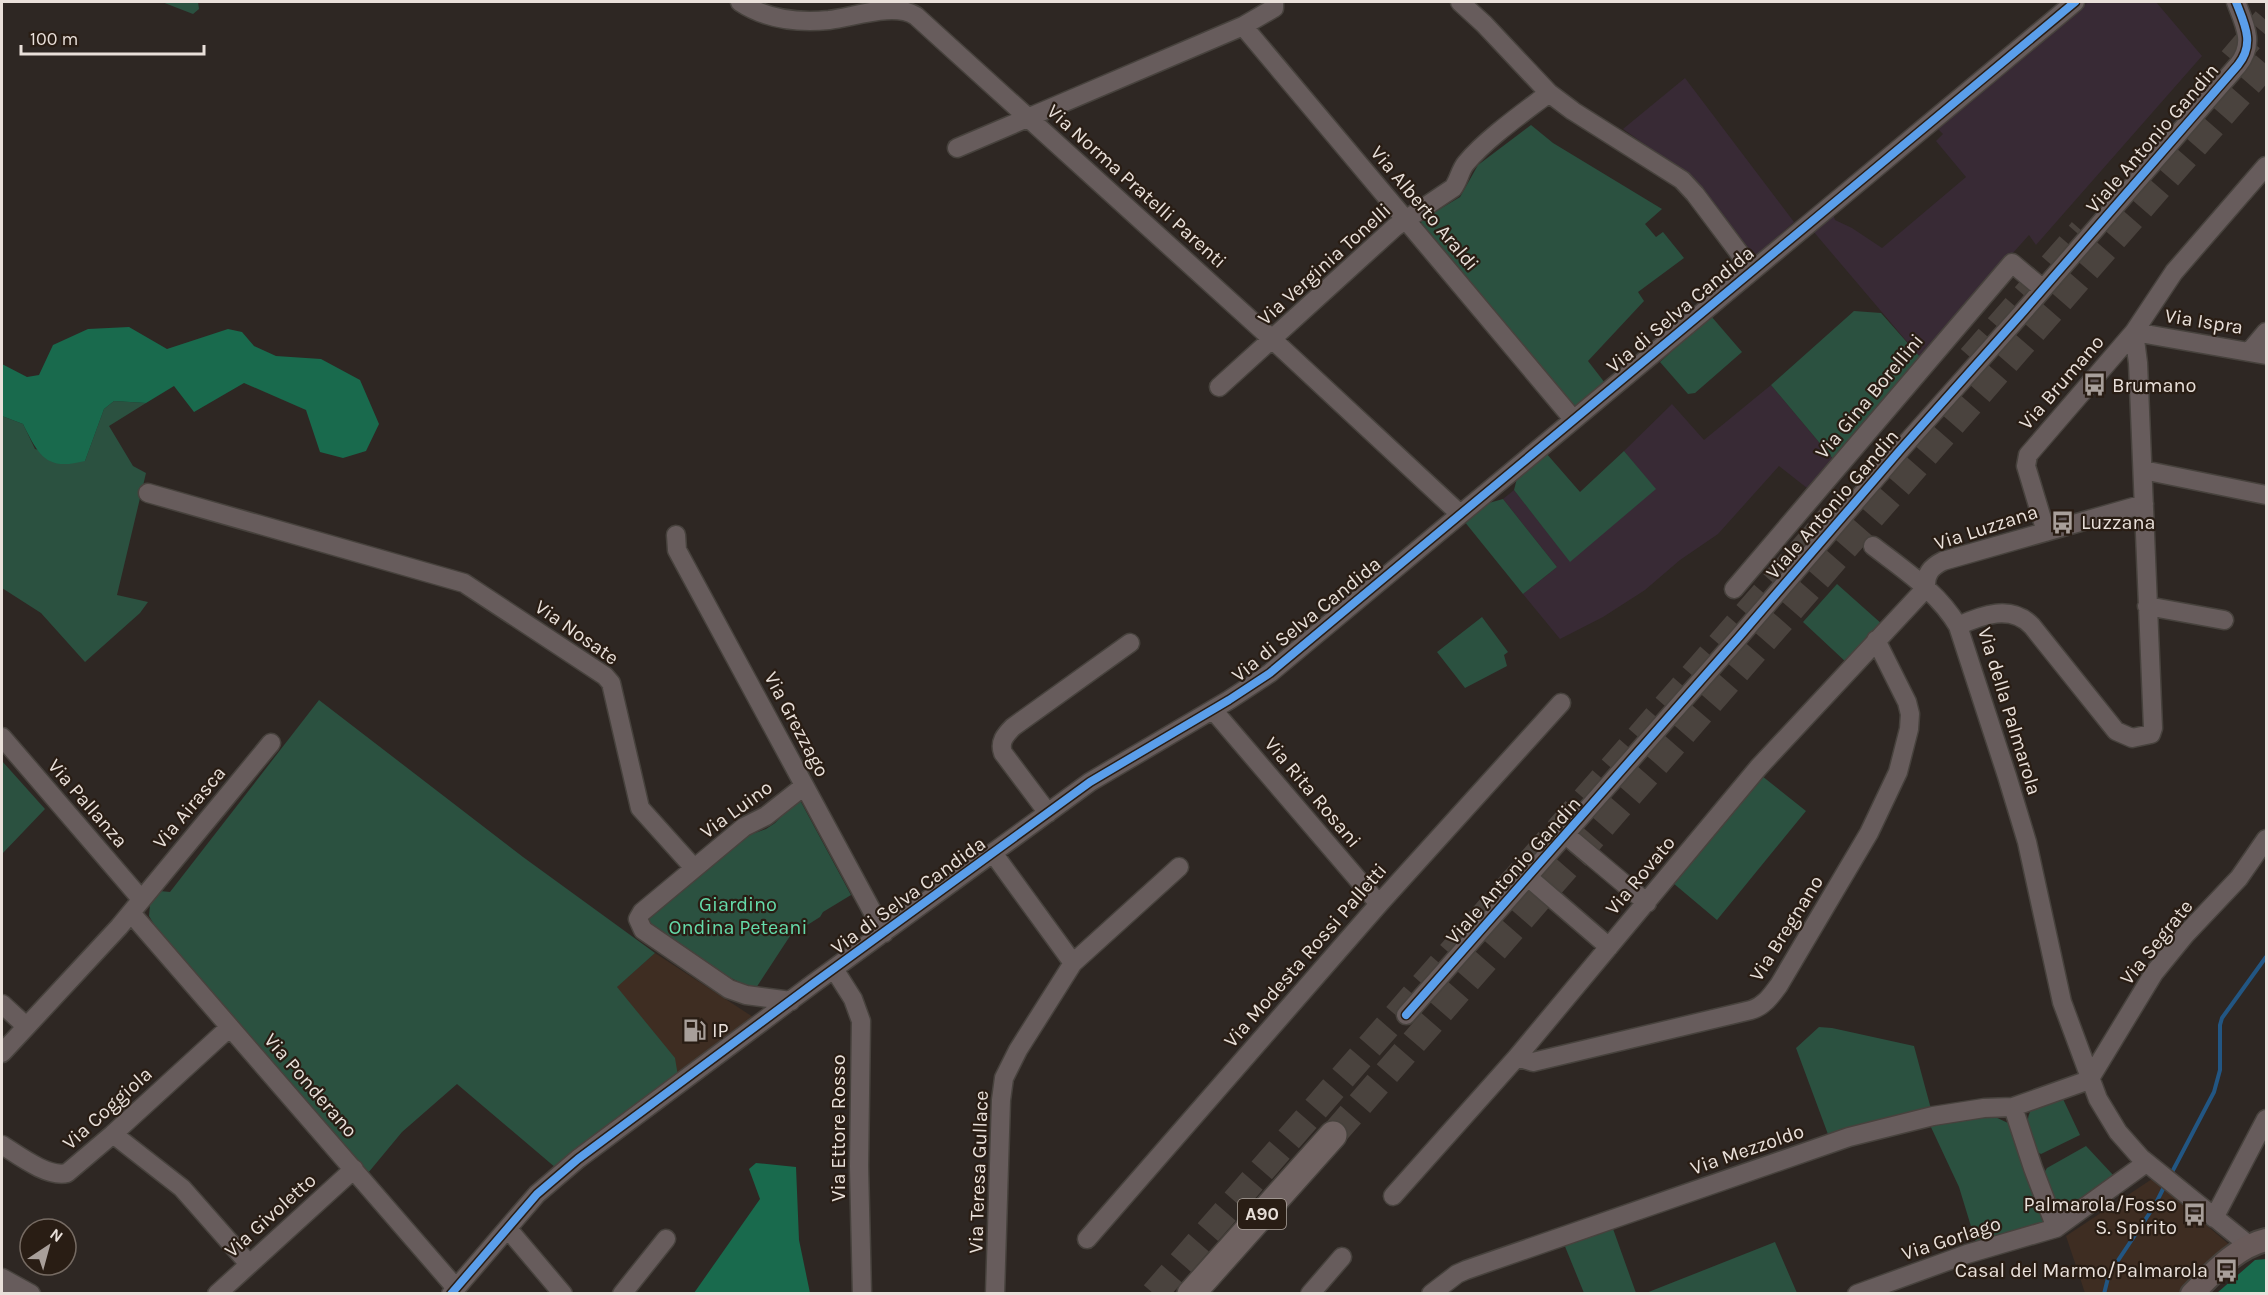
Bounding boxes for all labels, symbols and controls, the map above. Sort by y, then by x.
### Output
scale bar [21,18,204,56]
text: 100 m [30,28,78,50]
street label: Viale Antonio Gandin [2081,59,2224,218]
street label: Via Norma Pratelli Parenti [1042,100,1231,273]
street label: Via Alberto Araldi [1366,141,1483,275]
street label: Via Verginia Tonelli [1253,199,1395,330]
street label: Via di Selva Candida [1602,241,1759,378]
street label: Via Ispra [2163,304,2245,339]
street label: Via Gina Borellini [1811,329,1928,463]
street label: Via Brumano [2014,330,2109,434]
bus stop icon: Brumano [2081,372,2107,398]
place label: Brumano [2112,374,2197,397]
street label: Viale Antonio Gandin [1761,425,1904,584]
street label: Via Luzzana [1931,500,2041,555]
bus stop icon: Luzzana [2050,509,2076,535]
place label: Luzzana [2081,511,2156,534]
street label: Via di Selva Candida [1227,552,1386,687]
street label: Via Nosate [530,595,623,670]
street label: Via della Palmarola [1973,624,2046,798]
street label: Via Grezzago [759,668,834,781]
street label: Via Rita Rosani [1260,732,1366,852]
street label: Via Pallanza [43,754,132,852]
street label: Via Airasca [148,761,230,853]
street label: Via Luino [696,776,777,843]
street label: Viale Antonio Gandin [1441,792,1586,949]
street label: Via Rovato [1601,831,1680,919]
street label: Via di Selva Candida [827,832,990,959]
street label: Via Modesta Rossi Palletti [1219,859,1392,1052]
street label: Via Bregnano [1745,871,1828,985]
park label: Giardino Ondina Peteani [669,893,807,939]
street label: Via Segrate [2115,895,2198,989]
fuel station icon: IP [681,1017,707,1043]
place label: IP [712,1019,729,1042]
street label: Via Ponderano [259,1029,362,1142]
street label: Via Ettore Rosso [827,1054,850,1202]
street label: Via Coggiola [58,1062,157,1154]
street label: Via Teresa Gullace [964,1090,993,1254]
street label: Via Mezzoldo [1687,1119,1807,1180]
street label: Via Givoletto [220,1168,321,1262]
place label: Palmarola/Fosso S. Spirito [2023,1193,2177,1239]
road number: A90 [1238,1199,1286,1229]
bus stop icon: Palmarola/Fosso S. Spirito [2182,1202,2208,1228]
street label: Via Gorlago [1899,1212,2004,1265]
north arrow [18,1217,78,1277]
text: N [46,1224,67,1246]
bus stop icon: Casal del Marmo/Palmarola [2213,1257,2239,1283]
place label: Casal del Marmo/Palmarola [1955,1259,2208,1282]

